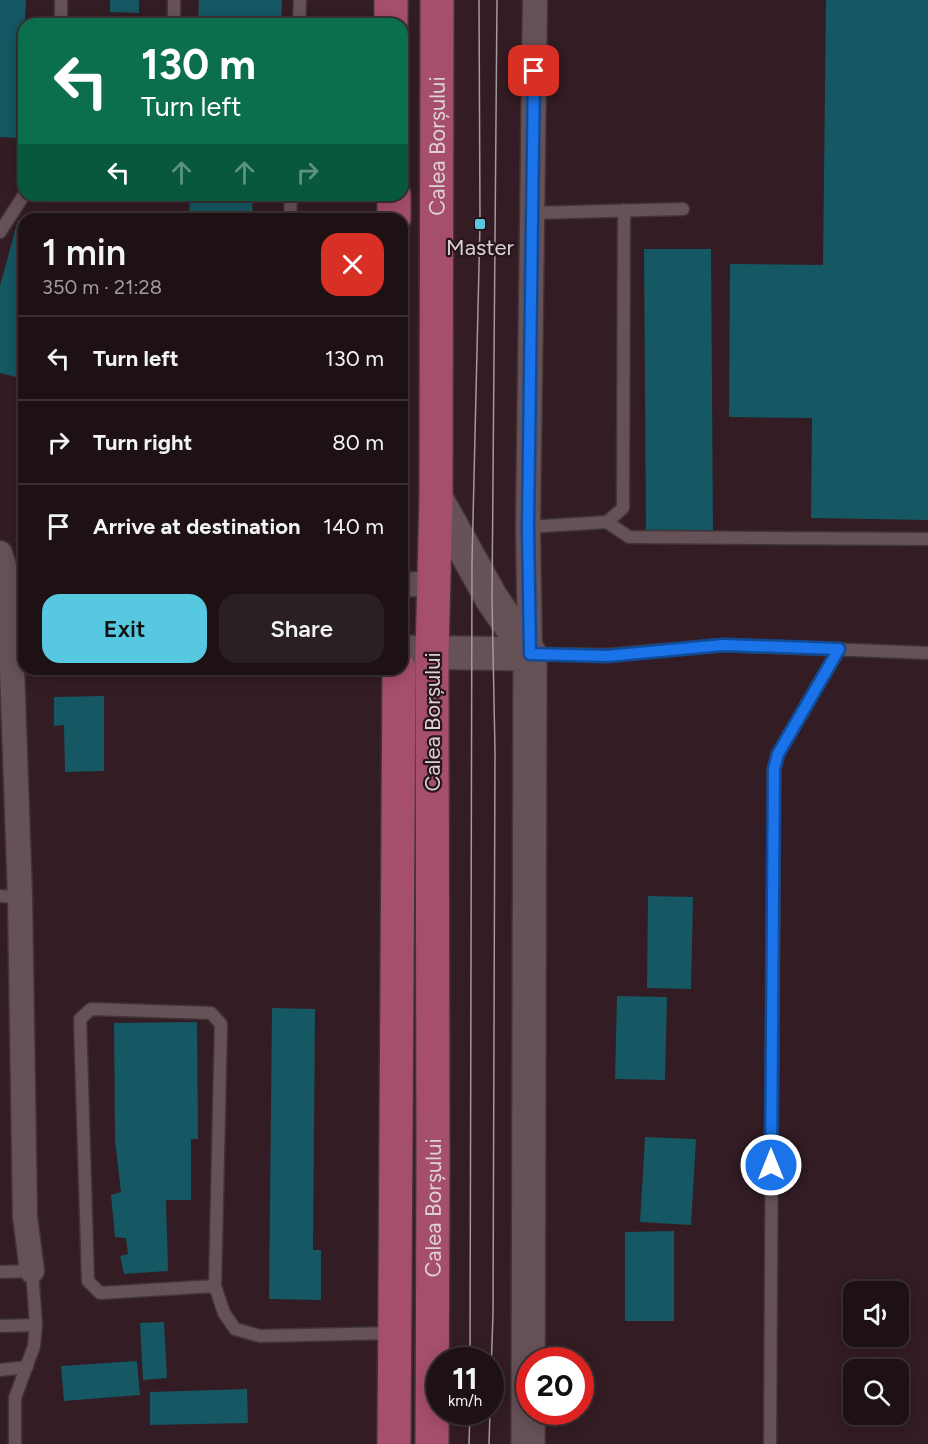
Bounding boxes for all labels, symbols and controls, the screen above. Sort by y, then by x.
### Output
text: 130 m [141,39,256,90]
icon: left [42,42,120,120]
pin [508,45,559,96]
icon: arrive [517,54,550,87]
street label: Calea Borșului [423,76,450,216]
text: Turn left [141,90,241,123]
icon: left [102,156,135,189]
icon: ahead [165,156,198,189]
icon: ahead [228,156,261,189]
icon: right [291,156,324,189]
marker: Master [473,217,487,231]
text: 1 min [42,231,126,274]
button: close [321,233,384,296]
place label: Master [446,234,514,261]
text: 350 m · 21:28 [42,275,162,299]
icon: left [42,342,75,375]
text: Turn left [93,345,179,372]
text: 130 m [325,345,384,372]
icon: right [42,426,75,459]
text: Turn right [93,429,192,456]
text: 80 m [332,429,384,456]
icon: arrive [42,510,75,543]
text: Arrive at destination [93,513,301,540]
text: 140 m [323,513,384,540]
button: Exit [42,594,207,663]
button: Share [219,594,384,663]
street label: Calea Borșului [419,652,446,792]
position arrow [739,1133,803,1197]
street label: Calea Borșului [419,1138,447,1278]
map controls [843,1281,909,1425]
button: sound [843,1281,909,1347]
speed limit sign: 20 [516,1347,594,1425]
button: search [843,1359,909,1425]
text: 11 [452,1360,478,1397]
text: km/h [448,1392,482,1410]

